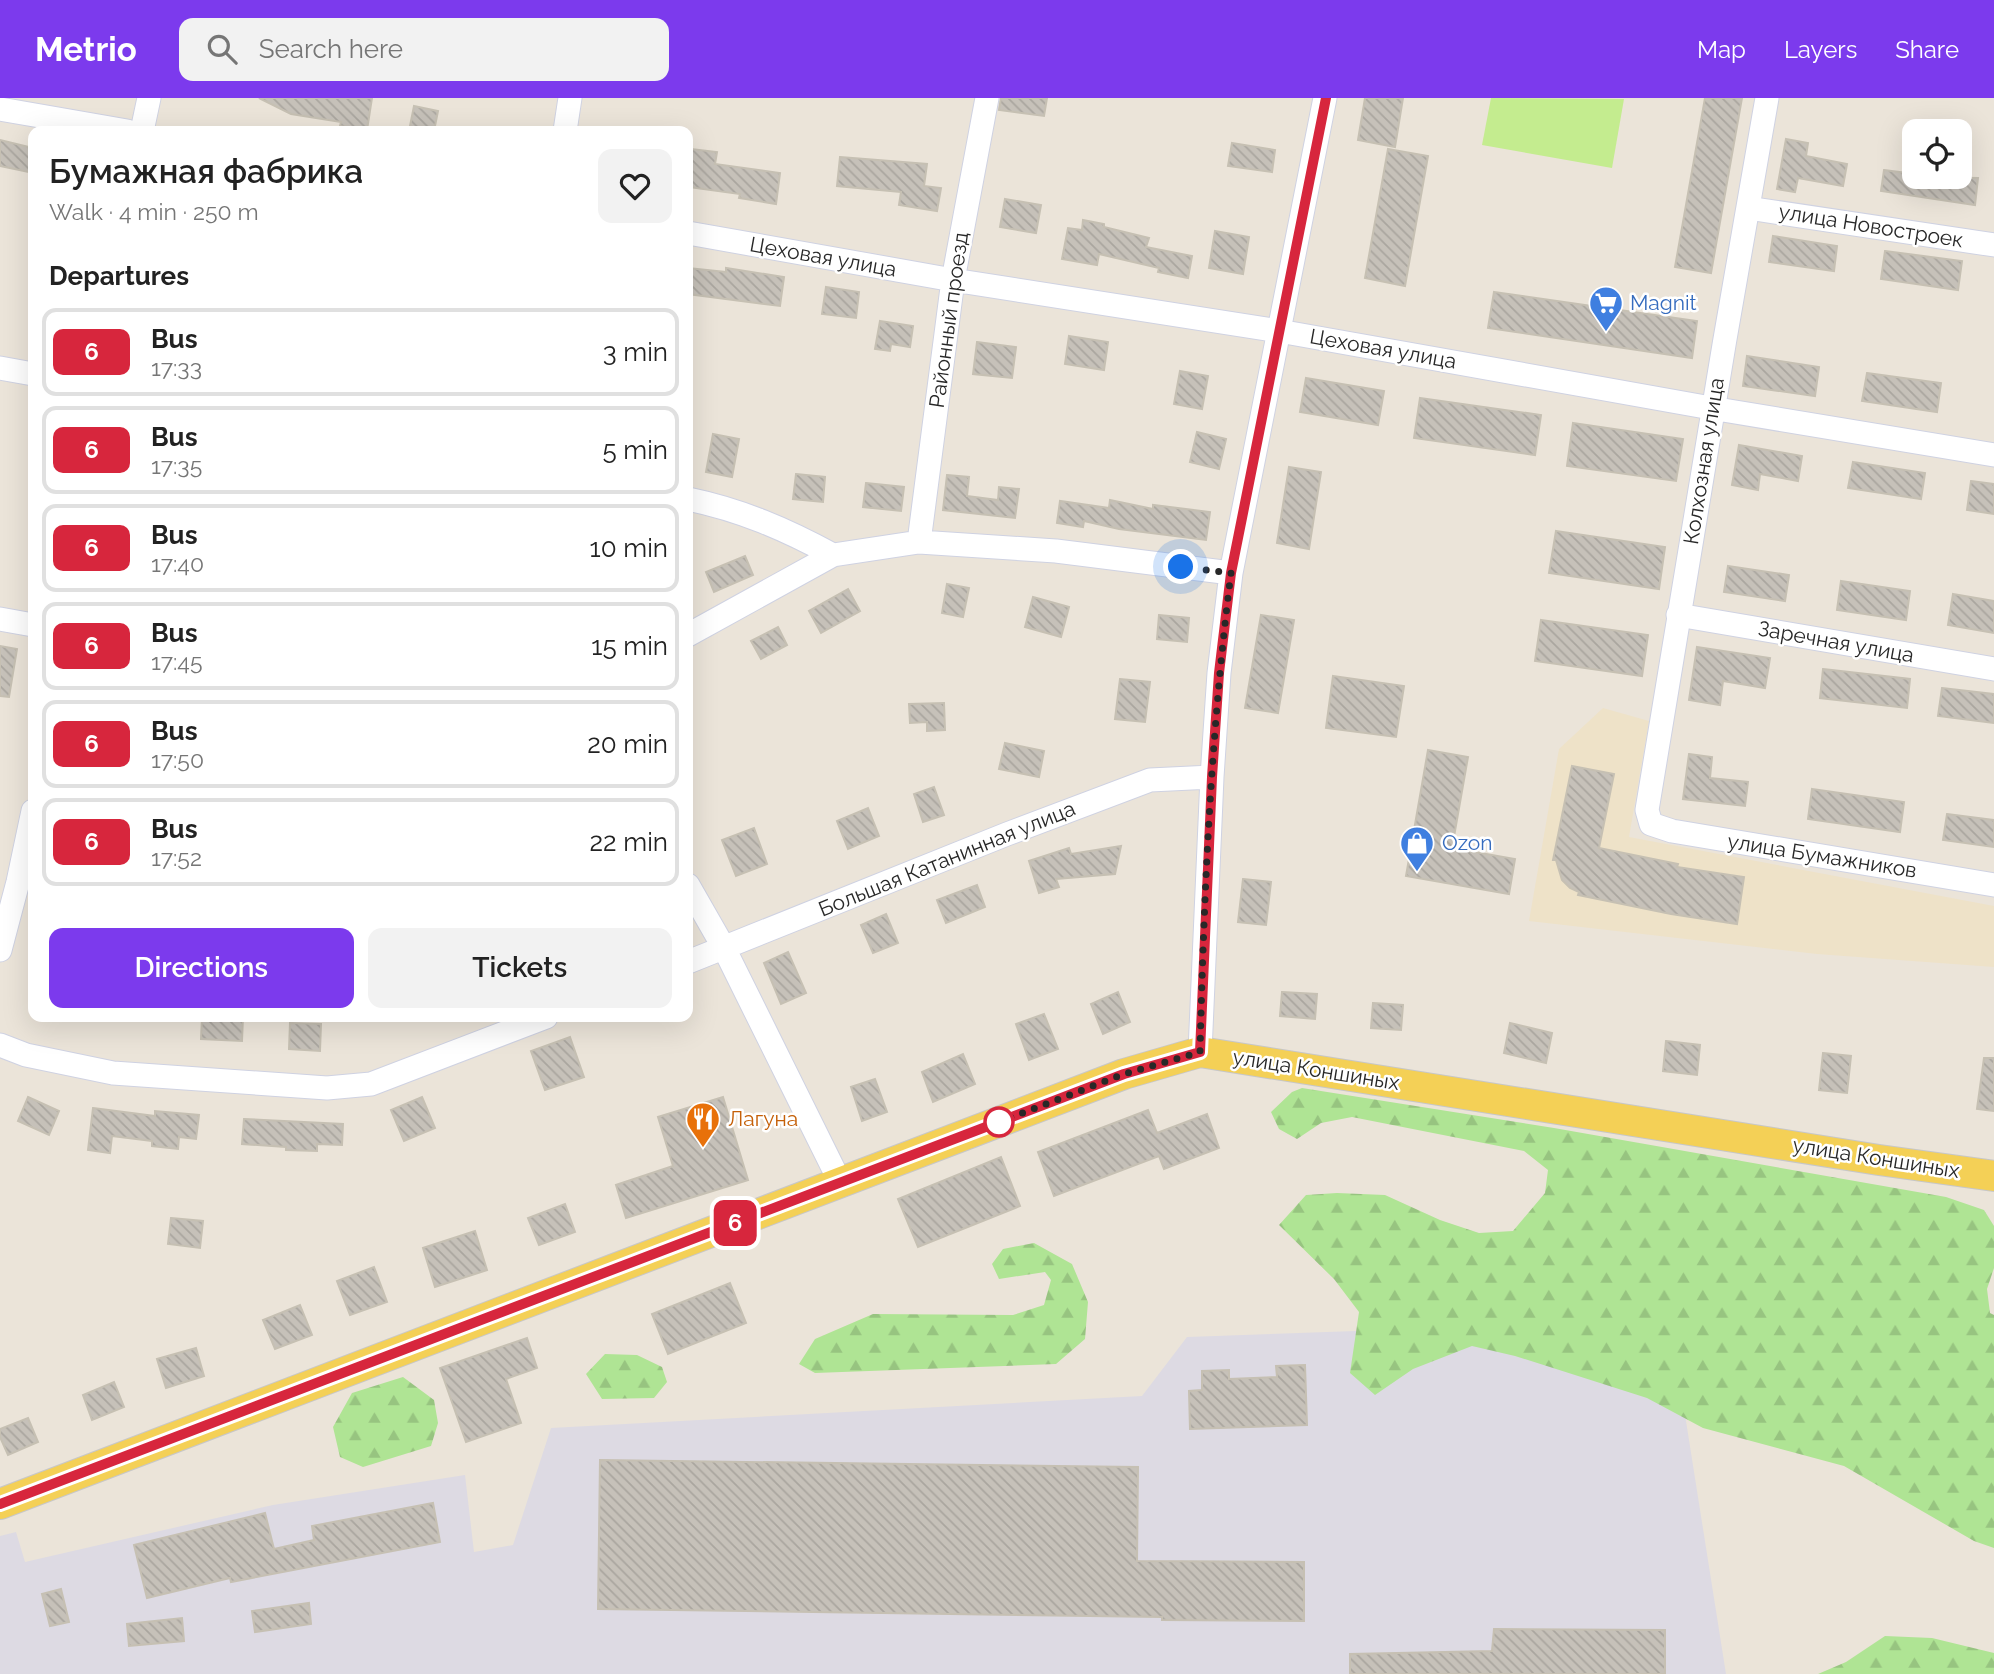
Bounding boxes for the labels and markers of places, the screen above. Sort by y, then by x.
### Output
supermarket icon: Magnit [1587,284,1625,333]
place label: Magnit [1630,290,1697,315]
shop icon: Ozon [1398,824,1436,873]
place label: Ozon [1442,830,1493,855]
restaurant icon: Лагуна [684,1100,722,1149]
place label: Лагуна [728,1106,798,1131]
unlabelled marker [984,1107,1014,1137]

